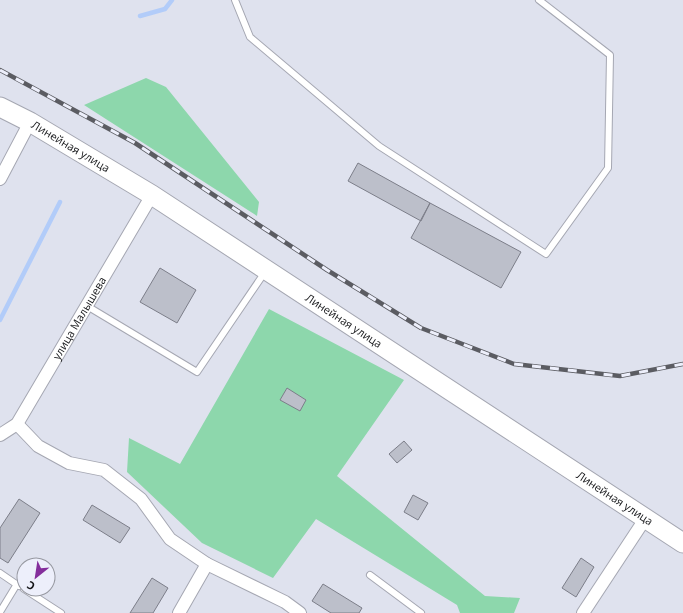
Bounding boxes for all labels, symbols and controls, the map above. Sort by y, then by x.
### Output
street label: Линейная улица [29,117,113,175]
street label: улица Малышева [49,274,109,362]
street label: Линейная улица [303,290,385,351]
street label: Линейная улица [574,467,656,528]
north arrow [16,557,56,597]
text: С [24,578,38,594]

